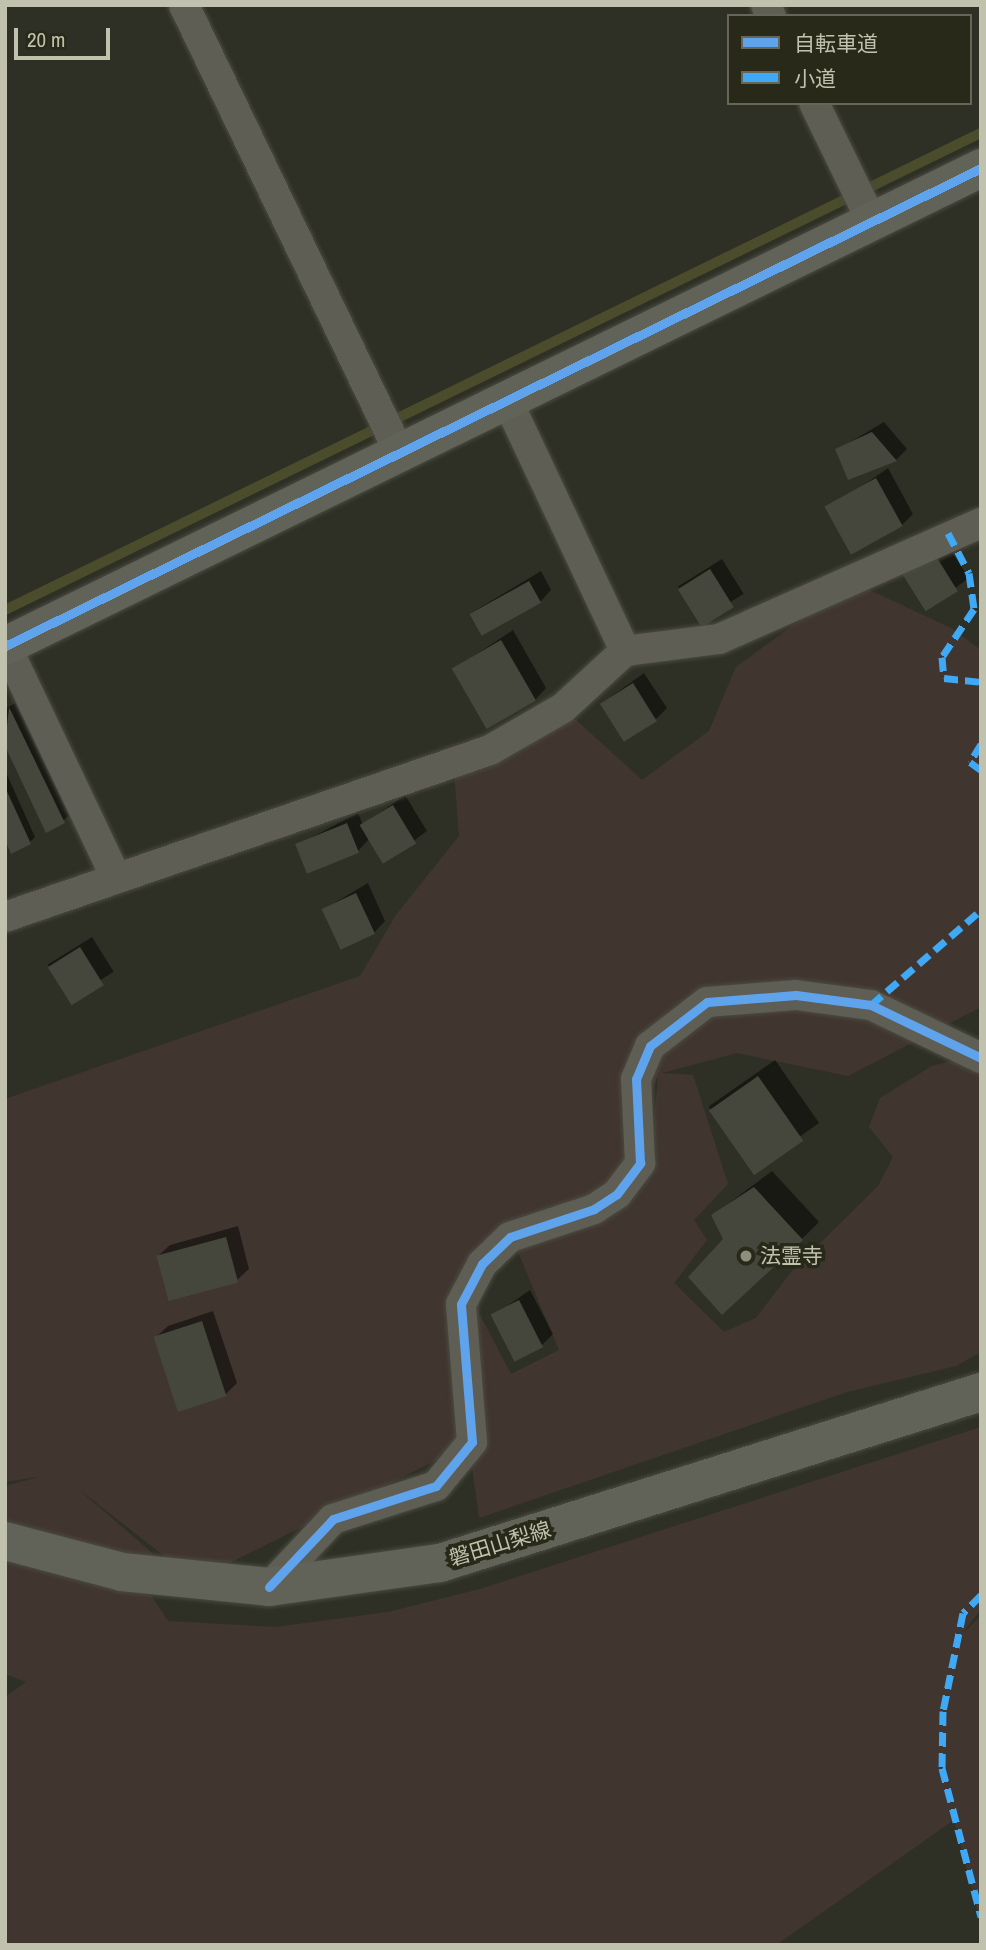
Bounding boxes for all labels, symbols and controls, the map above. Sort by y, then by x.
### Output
scale bar [18,14,114,58]
legend [727,14,972,105]
text: 20 m [27,25,65,54]
text: 自転車道 [794,29,878,58]
text: 小道 [794,64,836,93]
place label: 法霊寺 [760,1243,823,1269]
marker: 法霊寺 [738,1248,754,1264]
street label: 磐田山梨線 [446,1517,554,1571]

